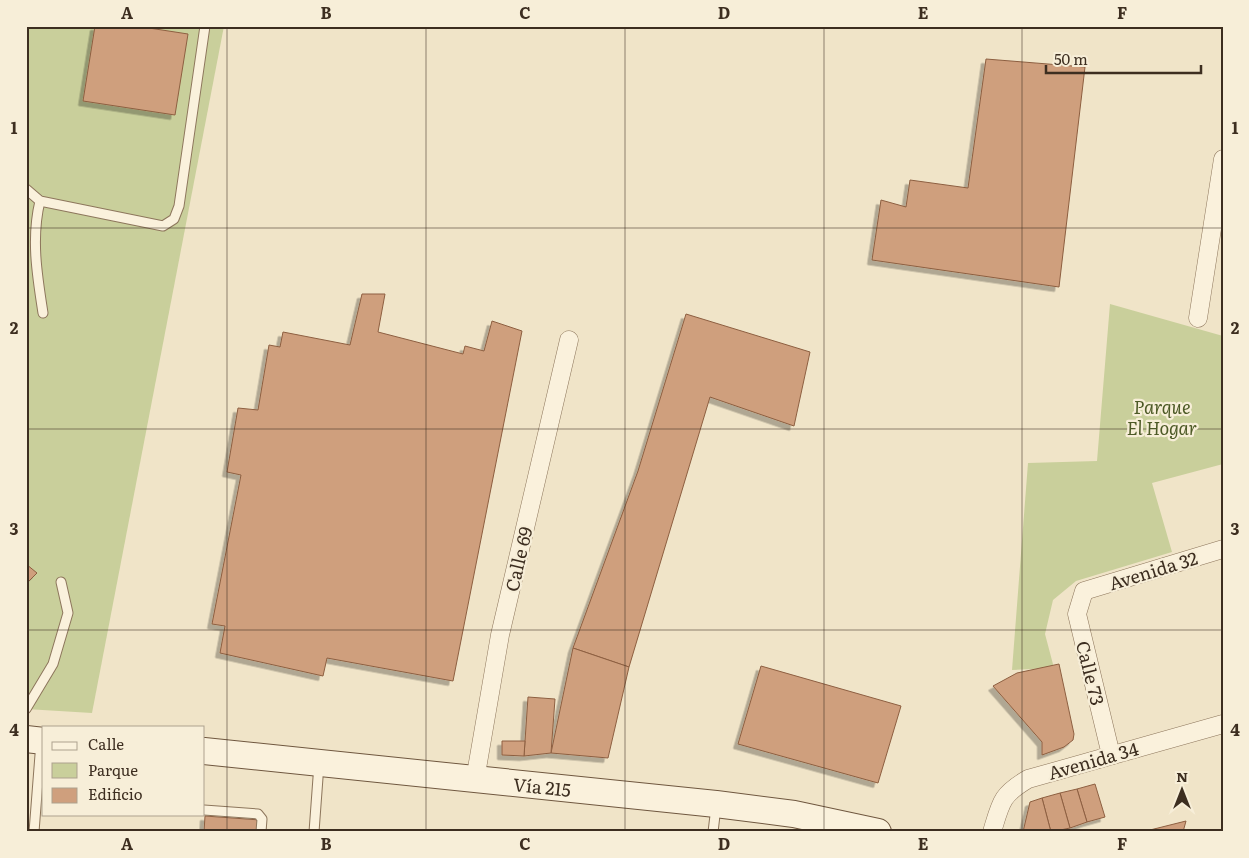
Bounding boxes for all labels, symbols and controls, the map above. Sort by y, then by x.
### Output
text: A [121,0,133,24]
text: B [320,0,332,24]
text: C [519,0,531,24]
text: D [718,0,730,24]
text: E [918,0,929,24]
text: F [1117,0,1127,24]
scale bar [1046,42,1202,74]
text: 50 m [1054,47,1088,70]
text: 1 [11,115,18,139]
text: 1 [1232,115,1239,139]
text: 2 [10,315,19,339]
text: 2 [1231,315,1240,339]
park label: Parque El Hogar [1127,393,1197,441]
text: 3 [10,516,19,540]
text: 3 [1231,516,1240,540]
street label: Calle 69 [497,524,539,594]
street label: Avenida 32 [1105,544,1201,596]
street label: Calle 73 [1070,638,1112,708]
text: 4 [9,717,19,741]
text: 4 [1230,717,1240,741]
legend [42,726,205,816]
text: Calle [88,732,124,755]
street label: Avenida 34 [1045,734,1141,786]
text: Parque [88,758,138,781]
north arrow [1156,766,1206,816]
text: N [1176,766,1188,786]
street label: Vía 215 [512,770,572,802]
text: Edificio [88,782,143,805]
text: A [121,831,133,855]
text: B [320,831,332,855]
text: C [519,831,531,855]
text: D [718,831,730,855]
text: E [918,831,929,855]
text: F [1117,831,1127,855]

